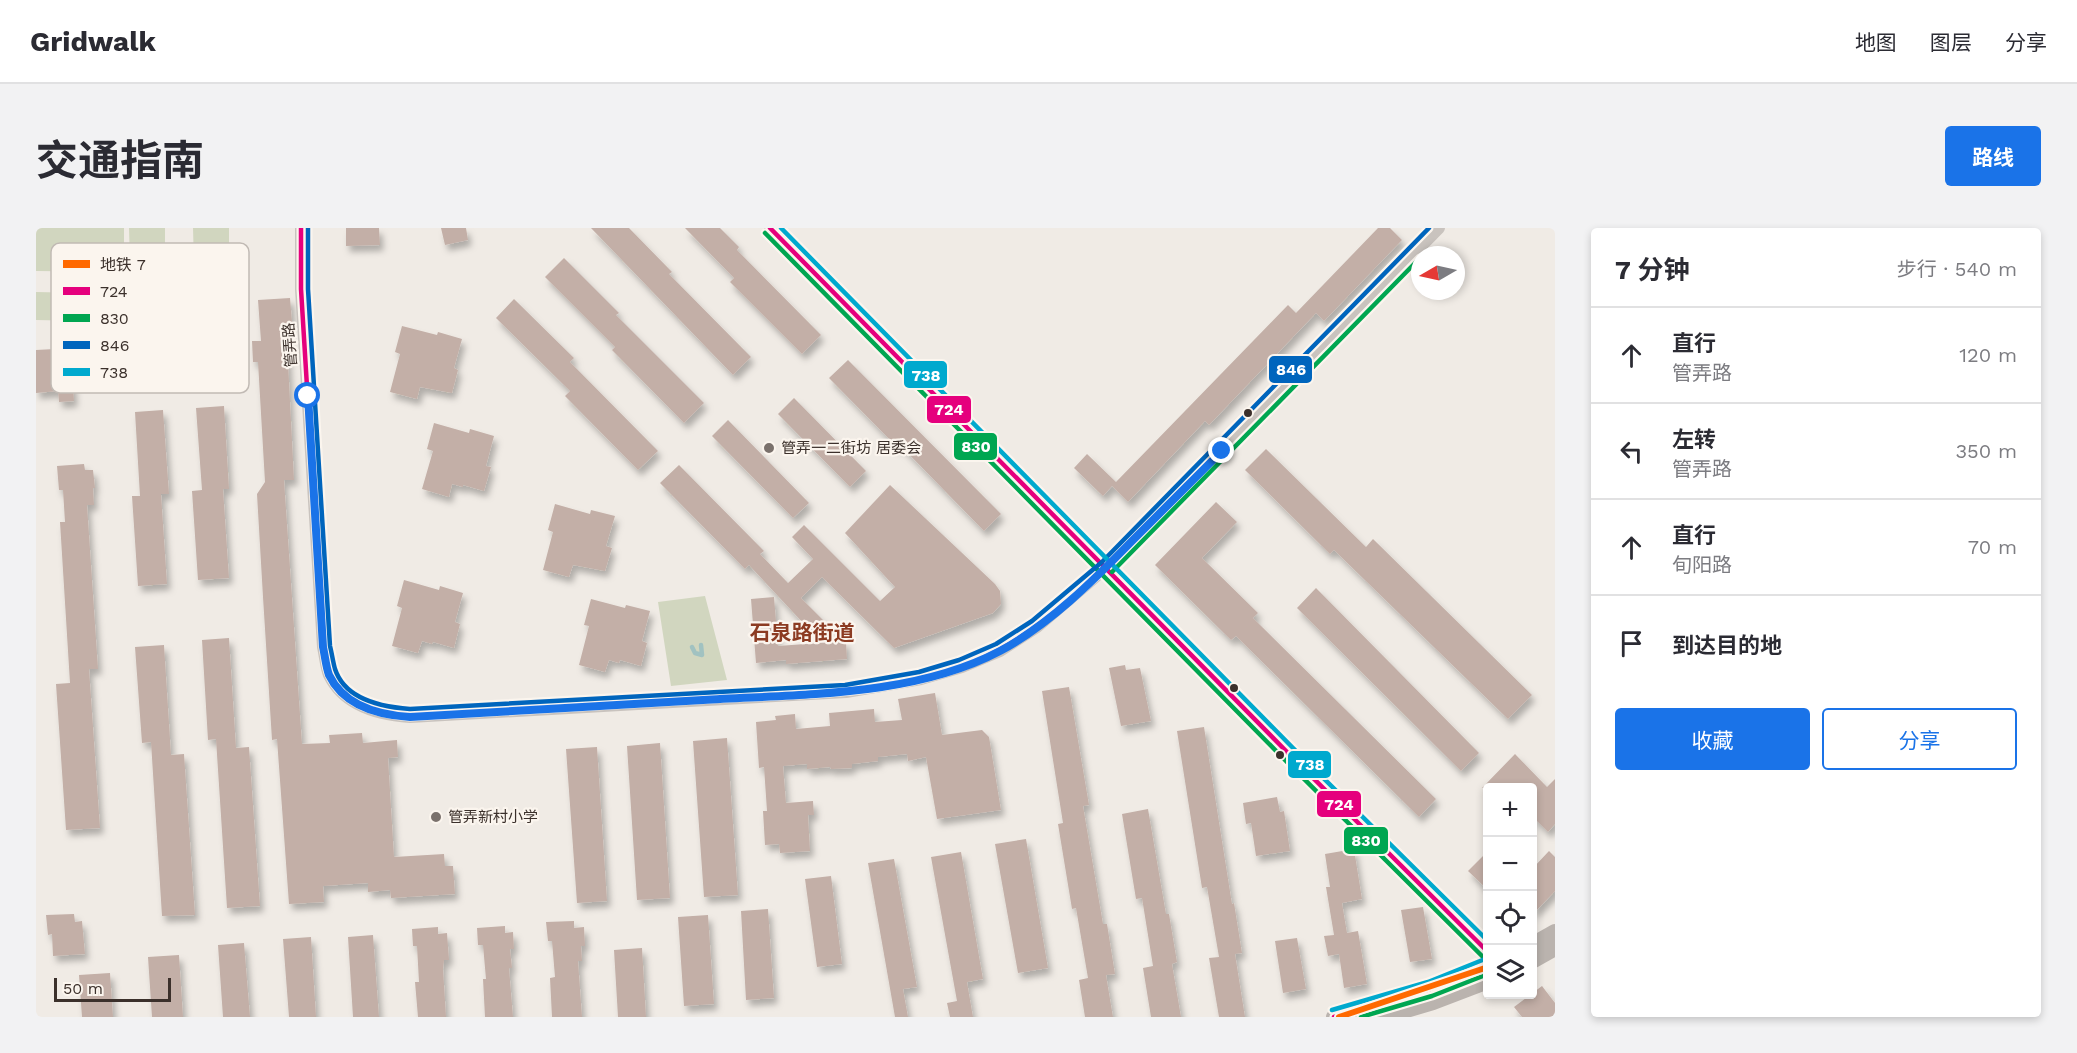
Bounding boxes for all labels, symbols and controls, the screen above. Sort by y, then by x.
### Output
text: Gridwalk [30,25,156,58]
text: 地图 [1855,30,1897,55]
text: 图层 [1930,30,1972,55]
text: 分享 [2005,30,2047,55]
button: 路线 [1945,126,2041,186]
text: 交通指南 [36,136,204,185]
legend [51,243,249,393]
north arrow [1411,246,1465,300]
text: 地铁 7 [100,255,146,274]
text: 7 分钟 [1615,255,1690,285]
text: 步行 · 540 m [1897,257,2017,281]
text: 724 [100,282,128,301]
text: 830 [100,309,129,328]
street label: 管弄路 [279,322,301,368]
text: 直行 [1672,331,1716,356]
text: 846 [100,336,129,355]
icon: ahead [1615,339,1648,372]
text: 120 m [1959,343,2017,367]
line badge: 846 [1268,355,1313,384]
line badge: 738 [903,360,948,389]
text: 846 [1276,360,1306,379]
text: 管弄路 [1672,361,1732,385]
text: 738 [100,363,128,382]
text: 738 [911,366,941,385]
route start [294,382,320,408]
line badge: 724 [926,395,972,424]
text: 724 [934,400,964,419]
unlabelled marker [1242,407,1254,419]
text: 左转 [1672,427,1716,452]
line badge: 830 [953,432,998,461]
icon: left [1615,435,1648,468]
text: 830 [961,437,991,456]
route end [1208,437,1234,463]
place label: 管弄一二街坊 居委会 [781,439,921,457]
text: 350 m [1955,439,2017,463]
marker: 管弄一二街坊 居委会 [762,441,776,455]
text: 管弄路 [1672,457,1732,481]
text: 直行 [1672,523,1716,548]
icon: ahead [1615,531,1648,564]
text: 70 m [1968,535,2017,559]
text: 旬阳路 [1672,553,1732,577]
district label: 石泉路街道 [750,620,855,645]
icon: arrive [1615,627,1648,660]
text: 到达目的地 [1672,633,1782,658]
unlabelled marker [1228,682,1240,694]
button: 收藏 [1615,708,1810,770]
button: 分享 [1822,708,2017,770]
unlabelled marker [1274,749,1286,761]
line badge: 738 [1287,750,1332,779]
text: 738 [1295,755,1325,774]
map controls [1483,783,1537,999]
button: + [1483,783,1537,837]
line badge: 724 [1316,790,1362,818]
text: 724 [1324,795,1354,814]
place label: 管弄新村小学 [448,808,538,826]
marker: 管弄新村小学 [429,810,443,824]
line badge: 830 [1343,826,1389,855]
text: 830 [1351,831,1381,850]
button: − [1483,837,1537,891]
button: locate [1483,891,1537,945]
button: layers [1483,945,1537,999]
scale bar [54,975,171,1002]
text: 50 m [63,979,103,998]

